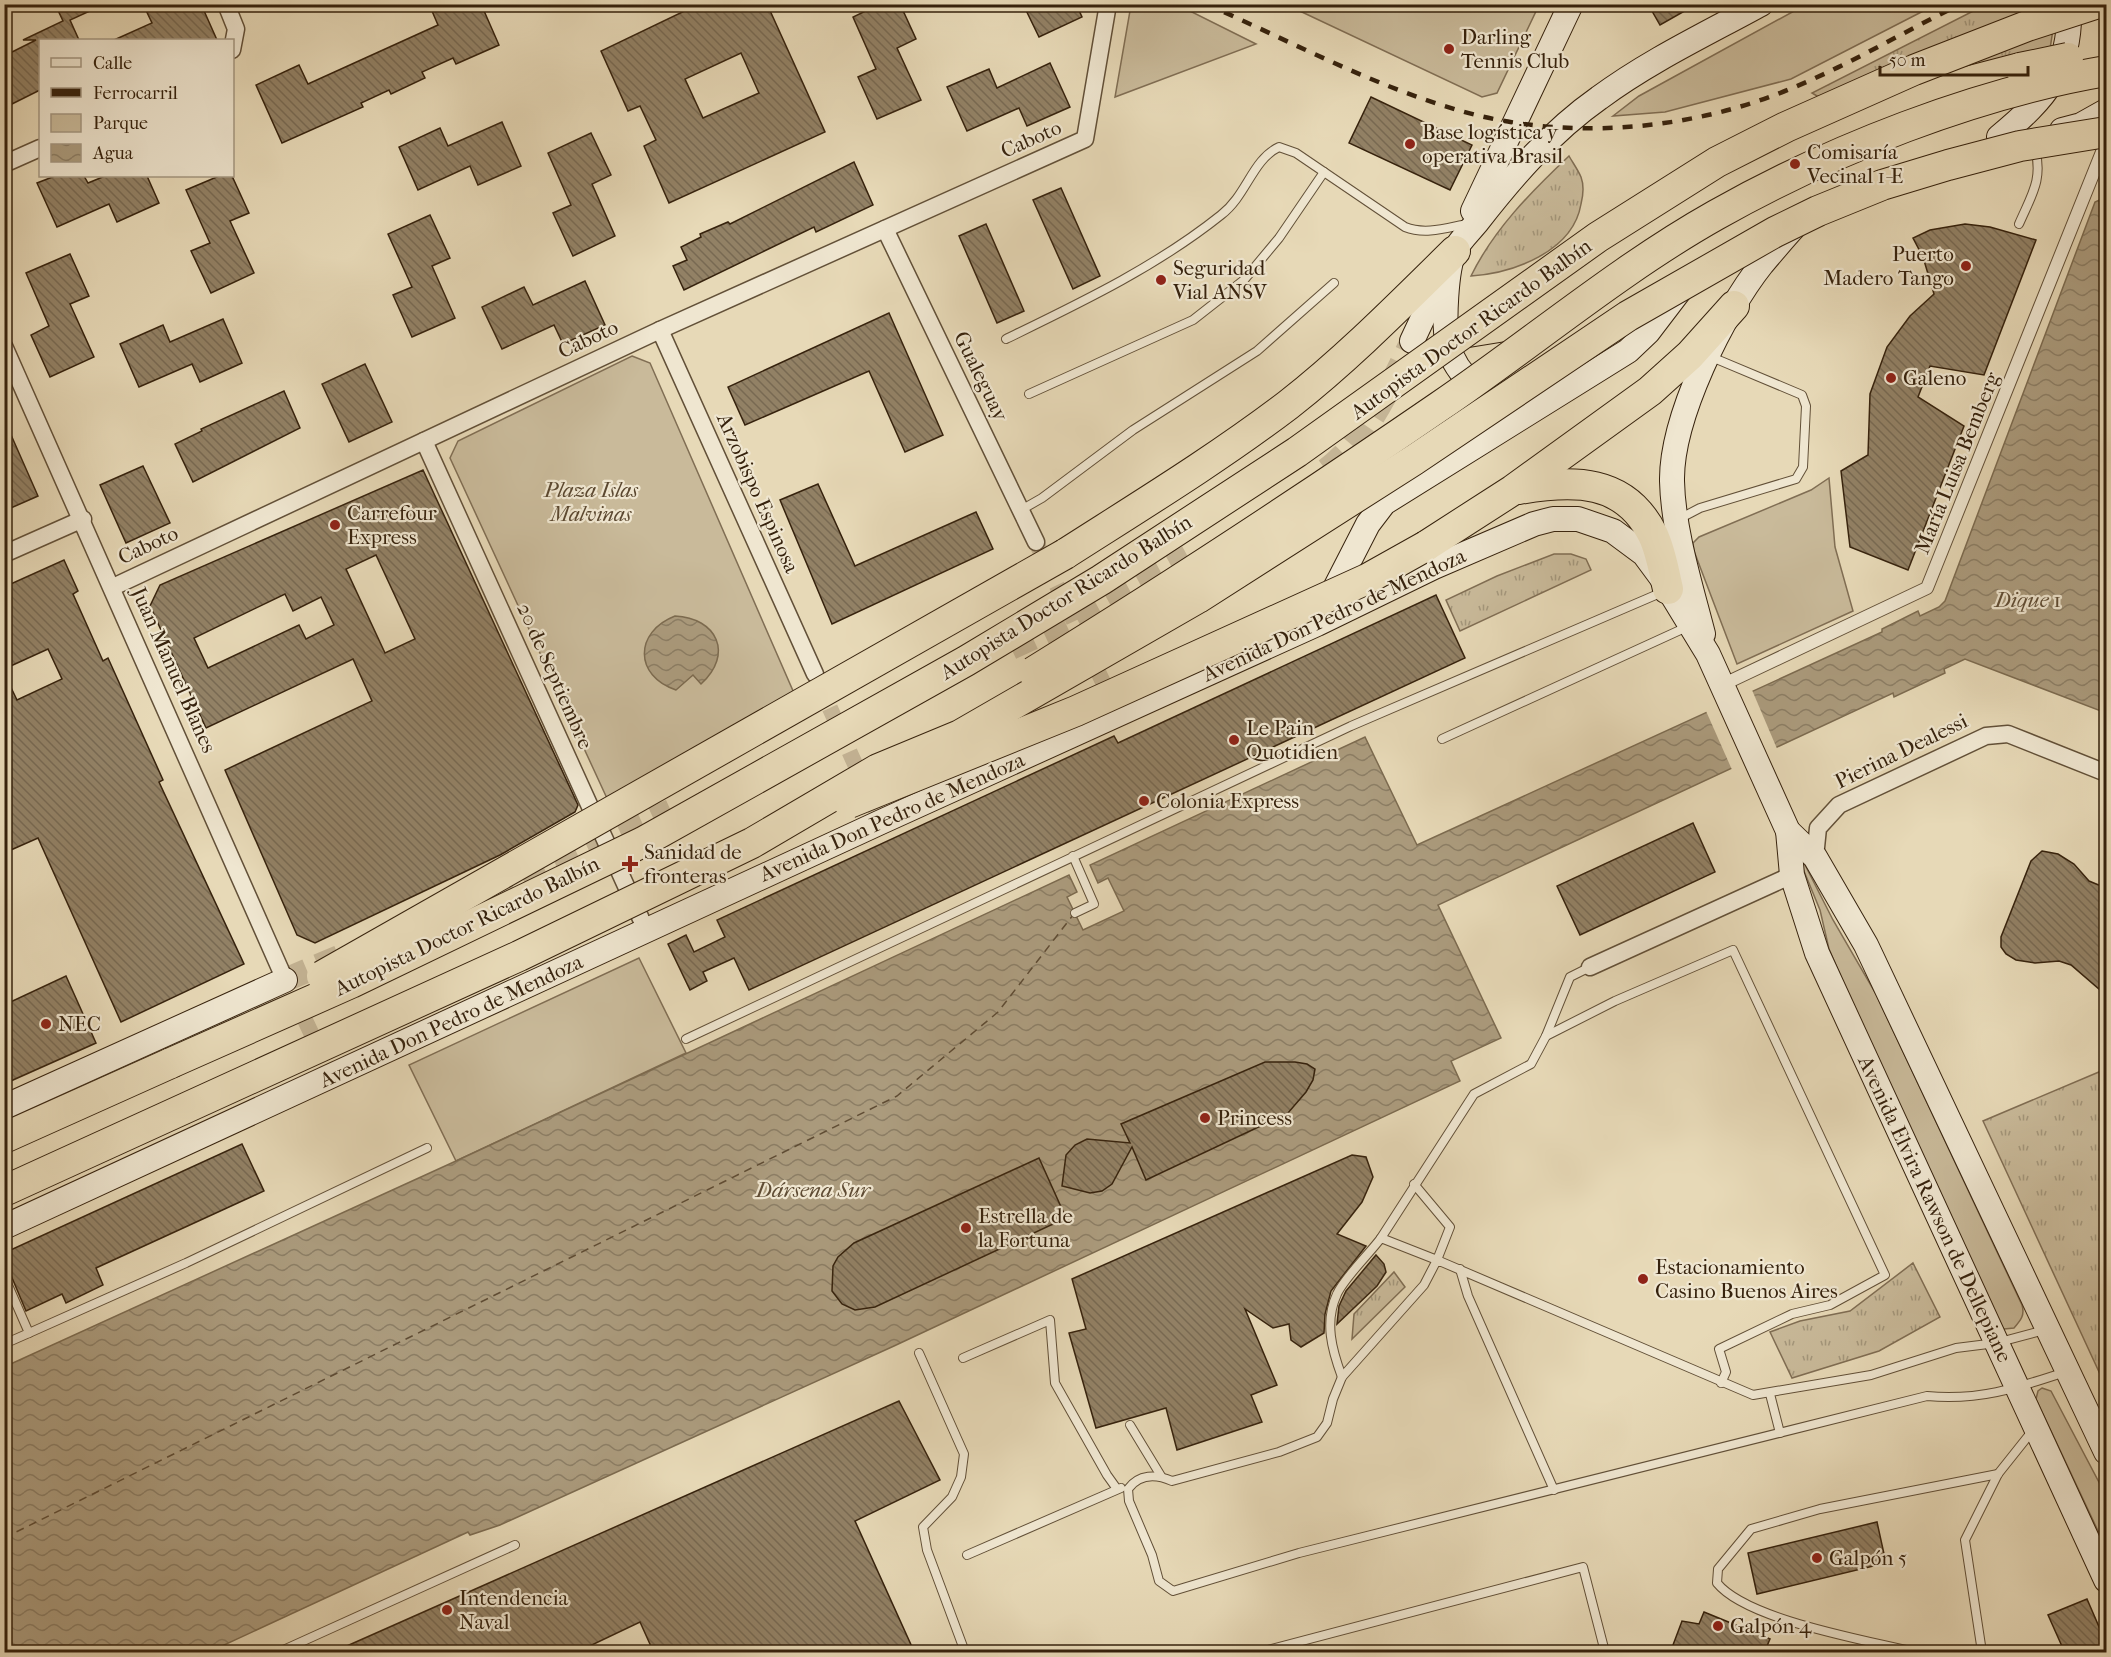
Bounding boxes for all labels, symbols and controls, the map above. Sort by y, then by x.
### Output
place label: Darling Tennis Club [1461,25,1569,73]
legend [39,39,234,177]
scale bar [1880,39,2028,77]
marker: Darling Tennis Club [1442,42,1456,56]
text: 50 m [1889,50,1926,71]
text: Calle [93,53,132,74]
text: Ferrocarril [93,83,178,104]
text: Parque [93,113,148,134]
street label: Caboto [997,115,1065,163]
place label: Base logística y operativa Brasil [1422,120,1563,168]
marker: Base logística y operativa Brasil [1403,137,1417,151]
place label: Comisaría Vecinal 1-E [1806,140,1903,188]
text: Agua [92,143,134,164]
marker: Comisaría Vecinal 1-E [1788,157,1802,171]
street label: Autopista Doctor Ricardo Balbín [1345,234,1596,425]
place label: Puerto Madero Tango [1823,242,1954,290]
place label: Seguridad Vial ANSV [1172,256,1268,304]
marker: Puerto Madero Tango [1959,259,1973,273]
marker: Seguridad Vial ANSV [1154,273,1168,287]
street label: Caboto [554,315,622,363]
street label: Gualeguay [949,327,1013,425]
place label: Galeno [1903,366,1966,390]
street label: María Luisa Bemberg [1910,368,2005,557]
marker: Galeno [1884,371,1898,385]
street label: Arzobispo Espinosa [712,409,804,577]
park label: Plaza Islas Malvinas [543,478,639,526]
place label: Carrefour Express [347,501,437,549]
street label: Autopista Doctor Ricardo Balbín [935,510,1196,685]
marker: Carrefour Express [328,518,342,532]
street label: Caboto [114,521,182,569]
street label: Avenida Don Pedro de Mendoza [1198,543,1470,687]
street label: Juan Manuel Blanes [126,582,221,757]
water label: Dique 1 [1993,587,2061,613]
street label: 20 de Septiembre [512,599,598,753]
street label: Pierina Dealessi [1831,709,1971,793]
place label: Le Pain Quotidien [1246,716,1338,764]
marker: Le Pain Quotidien [1227,733,1241,747]
street label: Avenida Don Pedro de Mendoza [755,747,1028,887]
place label: Colonia Express [1156,789,1299,813]
marker: Colonia Express [1137,794,1151,808]
place label: Sanidad de fronteras [644,840,742,888]
street label: Autopista Doctor Ricardo Balbín [330,851,603,1001]
marker: Sanidad de fronteras [621,855,639,873]
street label: Avenida Don Pedro de Mendoza [315,949,587,1093]
place label: NEC [58,1012,101,1036]
marker: NEC [39,1017,53,1031]
street label: Avenida Elvira Rawson de Dellepiane [1853,1051,2017,1366]
place label: Princess [1217,1106,1292,1130]
marker: Princess [1198,1111,1212,1125]
water label: Dársena Sur [754,1177,872,1203]
place label: Estrella de la Fortuna [977,1204,1073,1252]
marker: Estrella de la Fortuna [959,1221,973,1235]
place label: Estacionamiento Casino Buenos Aires [1655,1255,1838,1303]
marker: Estacionamiento Casino Buenos Aires [1636,1272,1650,1286]
place label: Galpón 5 [1829,1546,1907,1570]
marker: Galpón 5 [1810,1551,1824,1565]
place label: Intendencia Naval [459,1586,569,1634]
marker: Intendencia Naval [440,1603,454,1617]
place label: Galpón 4 [1730,1614,1812,1638]
marker: Galpón 4 [1711,1619,1725,1633]

